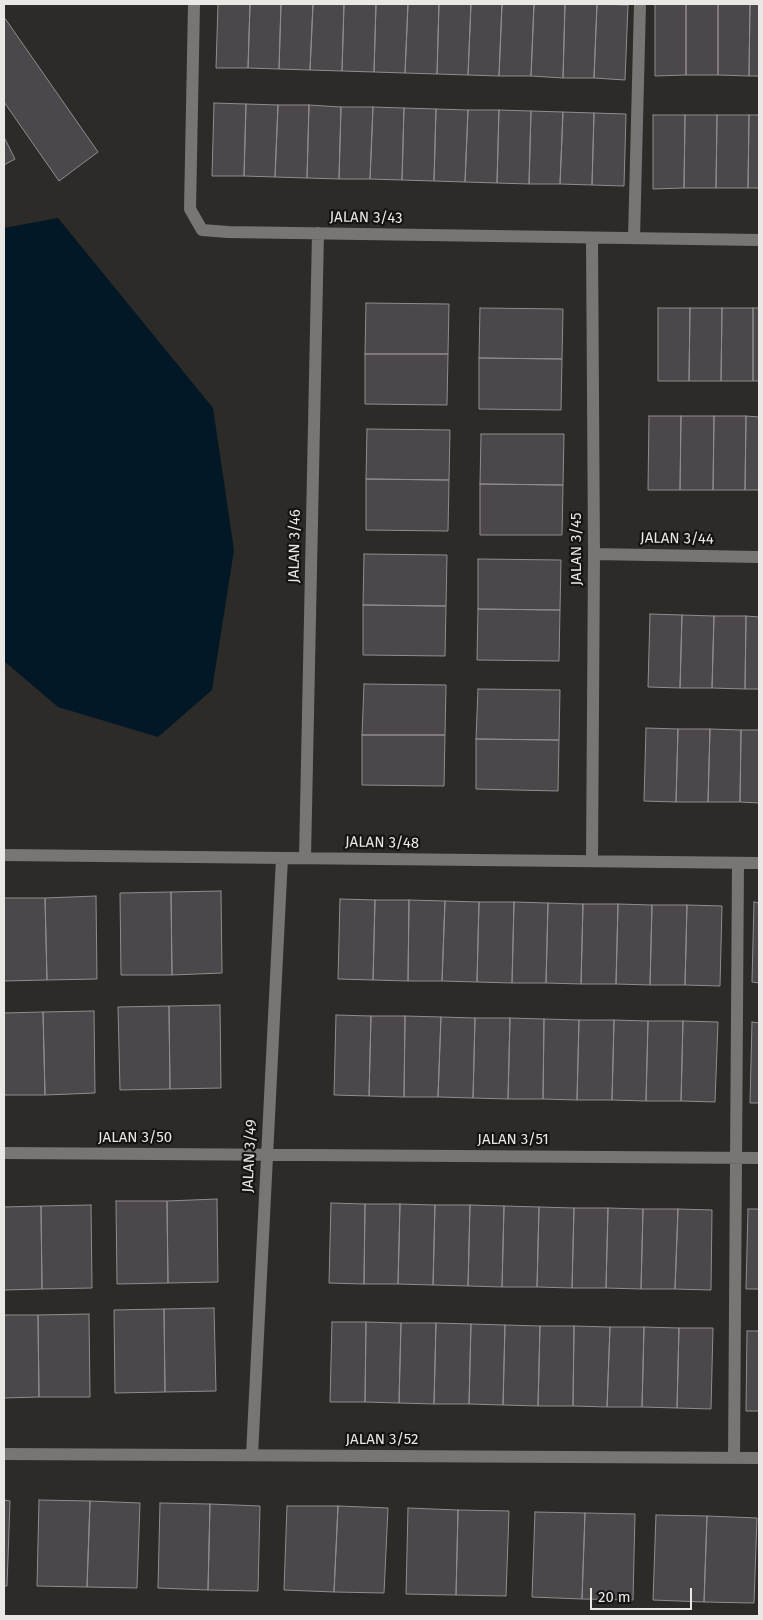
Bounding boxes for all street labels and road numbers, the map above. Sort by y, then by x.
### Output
street label: JALAN 3/43 [329,208,403,228]
street label: JALAN 3/46 [285,509,305,583]
street label: JALAN 3/45 [568,512,586,586]
street label: JALAN 3/44 [640,529,714,549]
street label: JALAN 3/48 [345,833,419,853]
street label: JALAN 3/49 [239,1119,261,1193]
street label: JALAN 3/50 [98,1129,172,1147]
street label: JALAN 3/51 [477,1131,549,1149]
street label: JALAN 3/52 [346,1431,418,1449]

